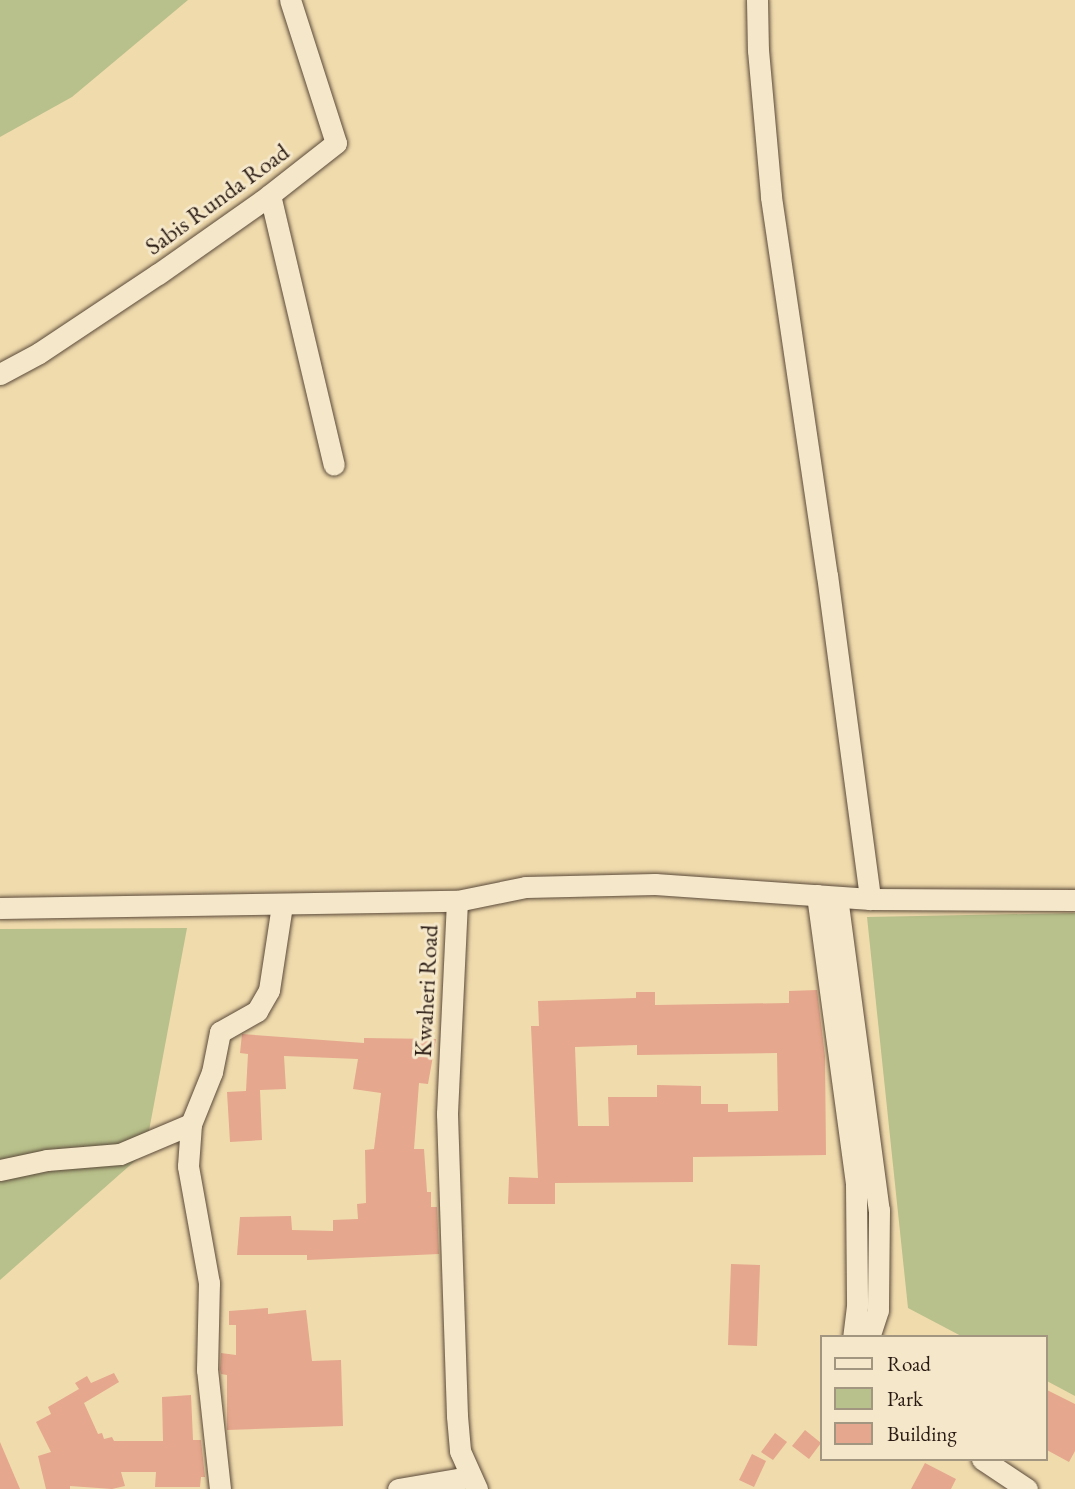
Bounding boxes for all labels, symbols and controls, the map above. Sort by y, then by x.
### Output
street label: Sabis Runda Road [139,137,295,261]
street label: Kwaheri Road [408,924,444,1058]
legend [820,1335,1047,1461]
text: Road [887,1350,931,1377]
text: Park [887,1385,923,1412]
text: Building [887,1420,957,1447]

